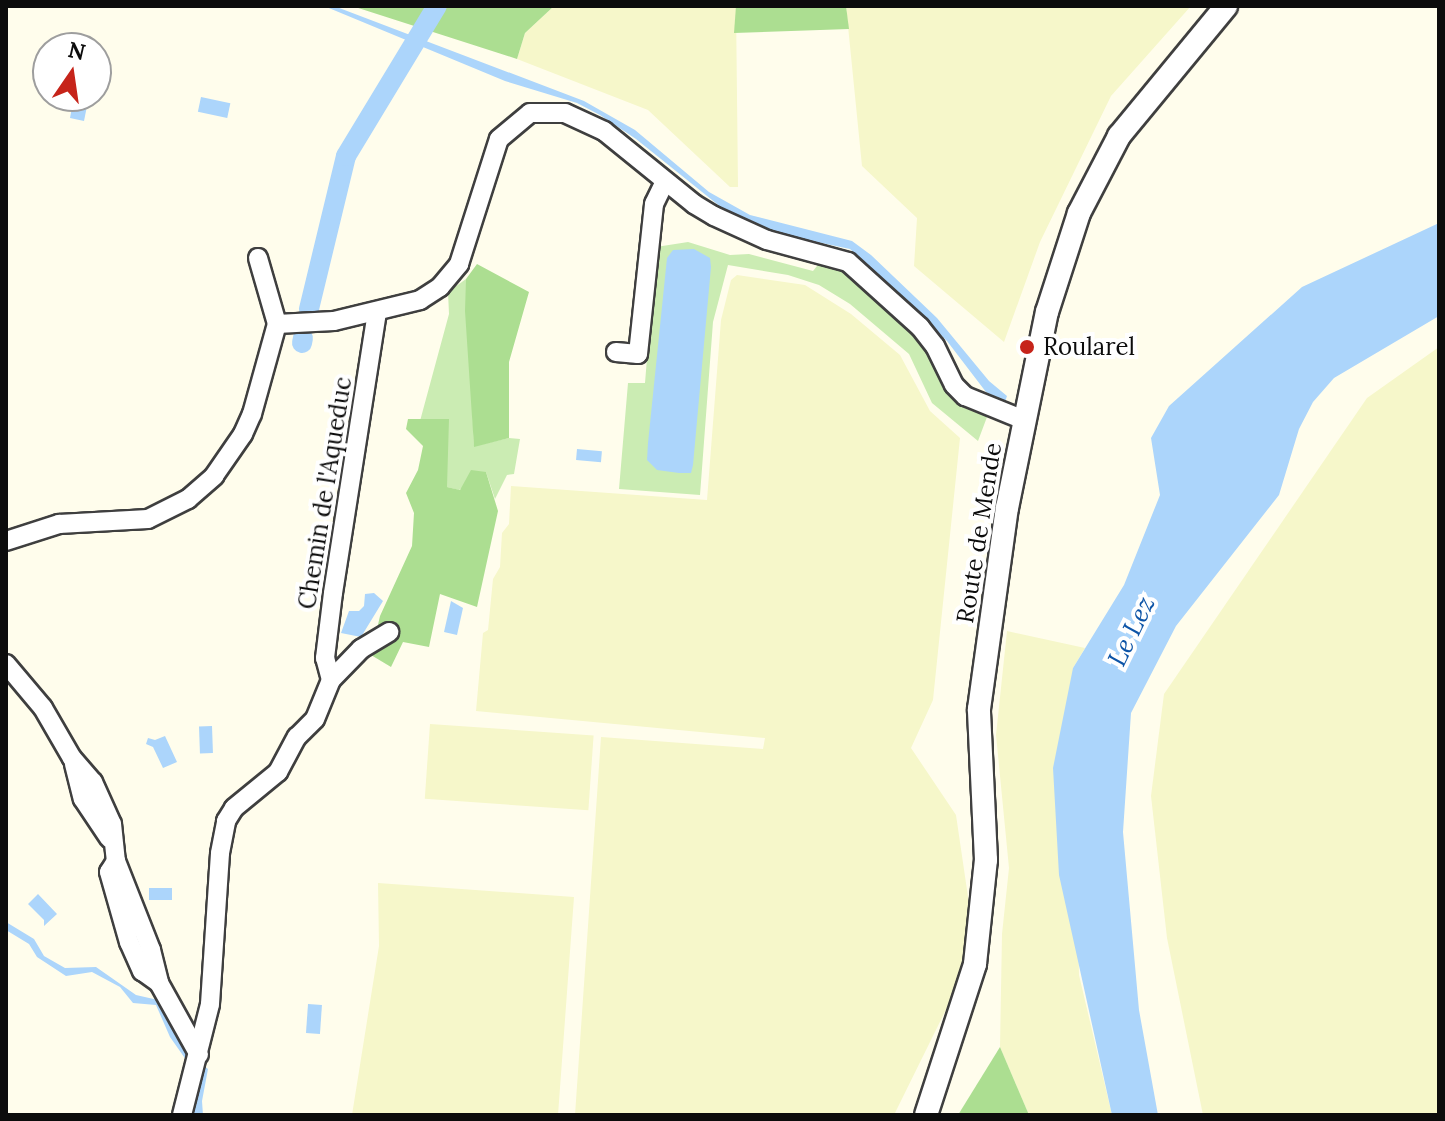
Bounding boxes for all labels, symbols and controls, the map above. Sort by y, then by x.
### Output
north arrow [32,32,112,112]
text: N [66,35,88,66]
place label: Roularel [1043,333,1135,361]
marker: Roularel [1018,338,1036,356]
street label: Chemin de l'Aqueduc [292,375,358,611]
street label: Route de Mende [951,441,1007,625]
water label: Le Lez [1101,591,1161,671]

